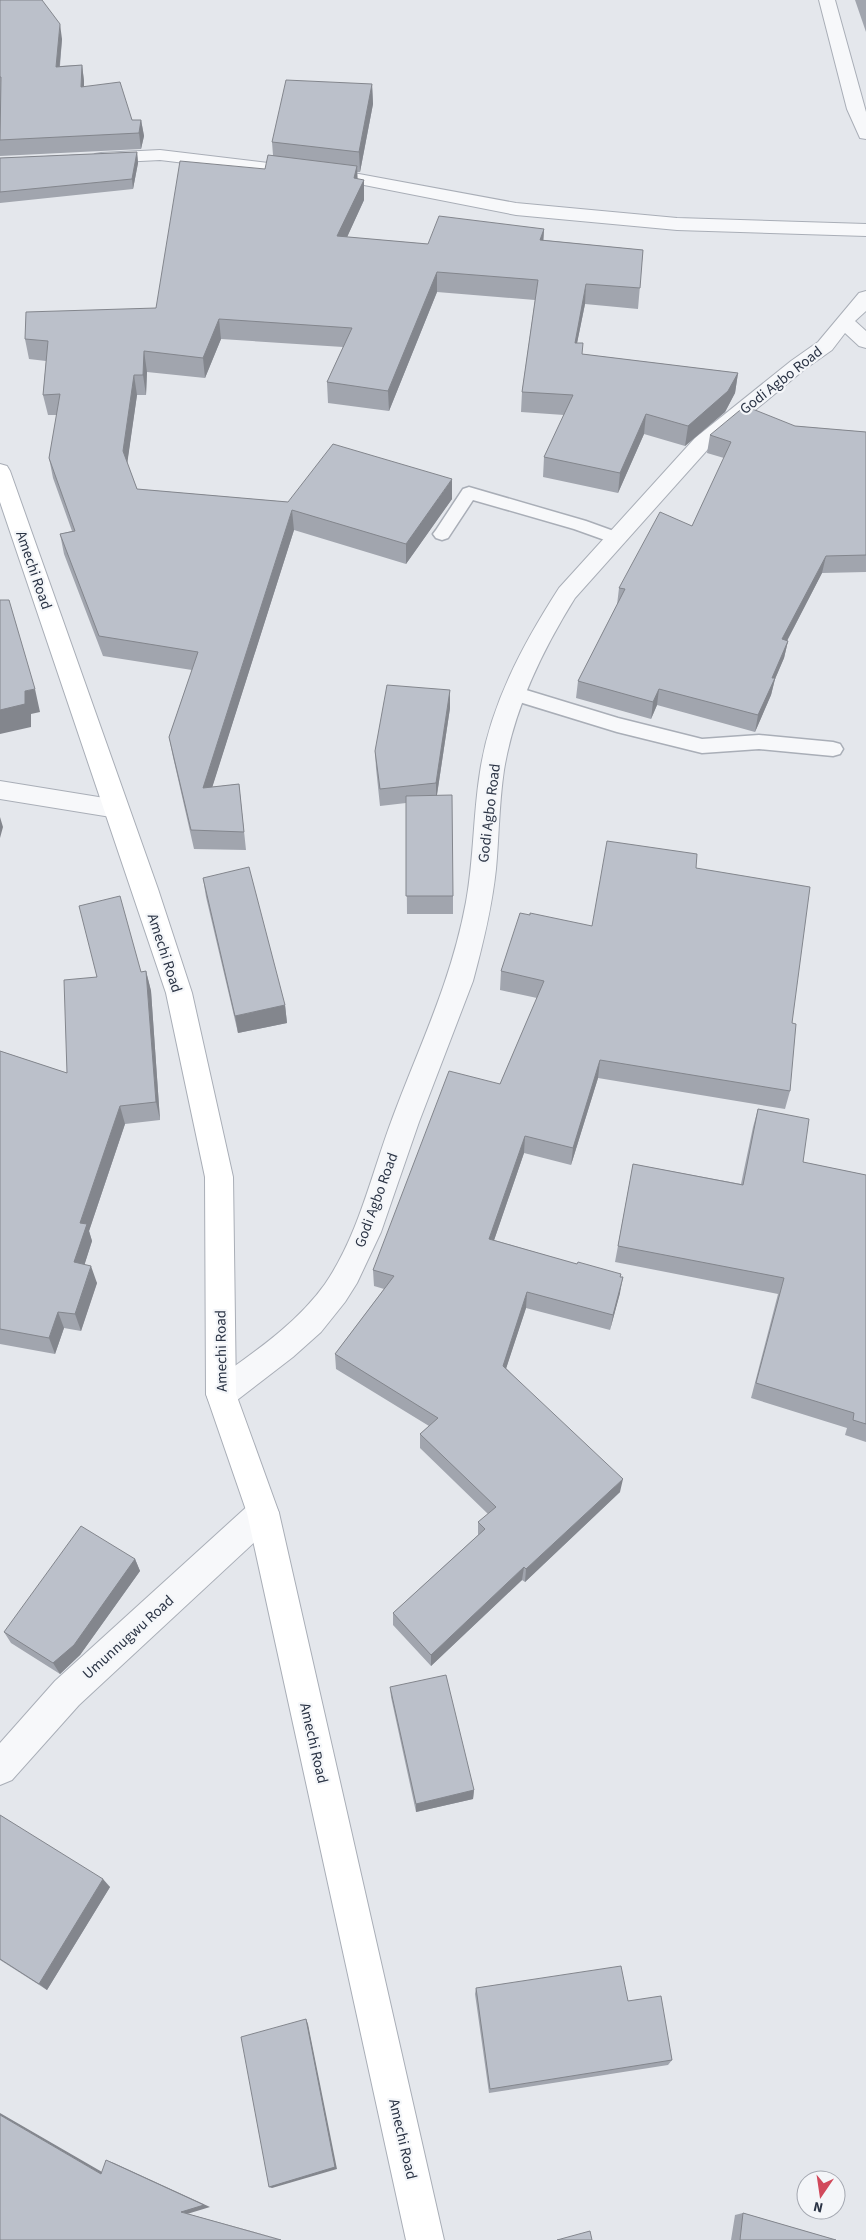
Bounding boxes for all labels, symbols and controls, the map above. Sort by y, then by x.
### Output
street label: Godi Agbo Road [736,341,827,419]
street label: Amechi Road [10,528,57,612]
street label: Godi Agbo Road [473,762,506,864]
street label: Amechi Road [142,911,187,995]
street label: Godi Agbo Road [350,1150,403,1251]
street label: Amechi Road [210,1310,233,1392]
street label: Umunnugwu Road [78,1591,179,1684]
street label: Amechi Road [294,1701,333,1785]
street label: Amechi Road [383,2097,422,2181]
north arrow [796,2170,846,2220]
text: N [812,2196,825,2217]

